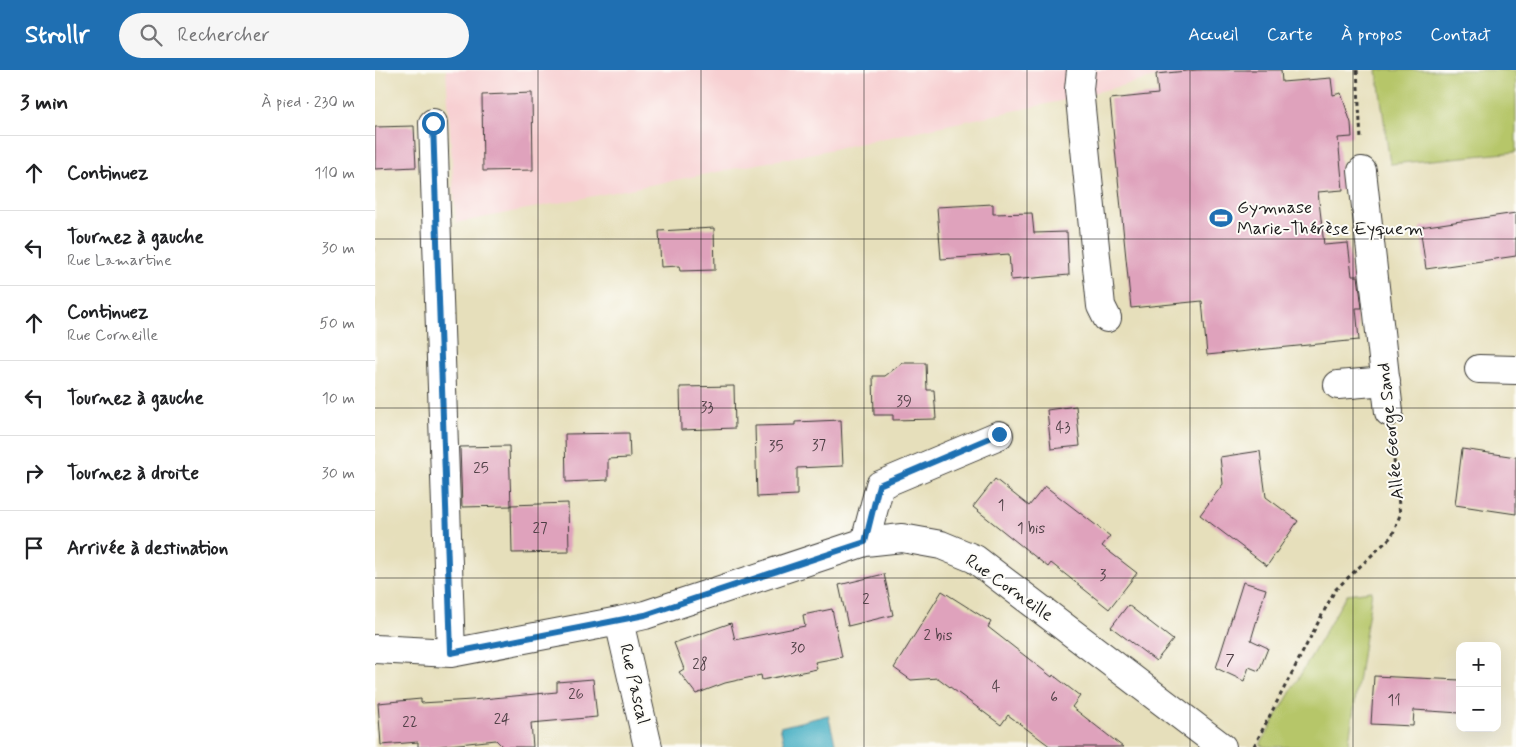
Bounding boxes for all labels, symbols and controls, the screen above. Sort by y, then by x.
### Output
search box [119,13,469,58]
text: Strollr [25,20,89,51]
icon: search [137,21,165,49]
text: Rechercher [177,23,270,48]
text: Accueil [1188,23,1239,47]
text: Carte [1267,23,1313,47]
text: À propos [1341,23,1402,47]
text: Contact [1430,23,1491,47]
text: 3 min [20,89,68,117]
text: À pied · 230 m [261,92,355,113]
route start [422,112,445,135]
icon: ahead [20,159,48,187]
text: Continuez [67,161,148,186]
text: 110 m [314,163,355,184]
place label: Gymnase Marie-Thérèse Eyquem [1237,196,1423,241]
sports icon: Gymnase Marie-Thérèse Eyquem [1208,205,1234,231]
text: Tournez à gauche [67,225,204,250]
icon: left [20,234,48,262]
text: 30 m [322,238,355,259]
text: Rue Lamartine [67,250,172,271]
text: Continuez [67,300,148,325]
icon: ahead [20,309,48,337]
text: 50 m [319,313,355,334]
text: Rue Corneille [67,325,158,346]
street label: Allée George Sand [1372,361,1411,501]
icon: left [20,384,48,412]
text: Tournez à gauche [67,386,204,411]
text: 10 m [322,388,355,409]
house number: 39 [896,392,912,412]
house number: 33 [700,398,714,418]
house number: 43 [1055,418,1071,438]
route end [988,423,1011,446]
house number: 37 [812,436,827,456]
house number: 35 [769,437,783,457]
icon: right [20,459,48,487]
house number: 25 [473,459,489,479]
text: Tournez à droite [67,461,199,486]
text: 30 m [322,463,355,484]
house number: 1 [998,496,1004,516]
house number: 27 [533,519,548,539]
house number: 1 bis [1017,519,1045,539]
icon: arrive [20,534,48,562]
text: Arrivée à destination [67,536,228,561]
street label: Rue Corneille [960,549,1058,627]
house number: 3 [1100,566,1107,586]
house number: 2 [862,590,870,610]
house number: 2 bis [924,626,953,646]
house number: 30 [790,639,806,659]
street label: Rue Pascal [613,641,655,727]
map controls [1456,642,1501,732]
button: + [1456,642,1501,687]
house number: 7 [1225,651,1235,671]
house number: 28 [692,655,708,675]
house number: 4 [992,677,1001,697]
house number: 26 [568,685,584,705]
button: − [1456,687,1501,732]
house number: 6 [1050,688,1058,708]
house number: 11 [1387,691,1401,711]
house number: 24 [494,710,510,730]
house number: 22 [402,713,418,733]

